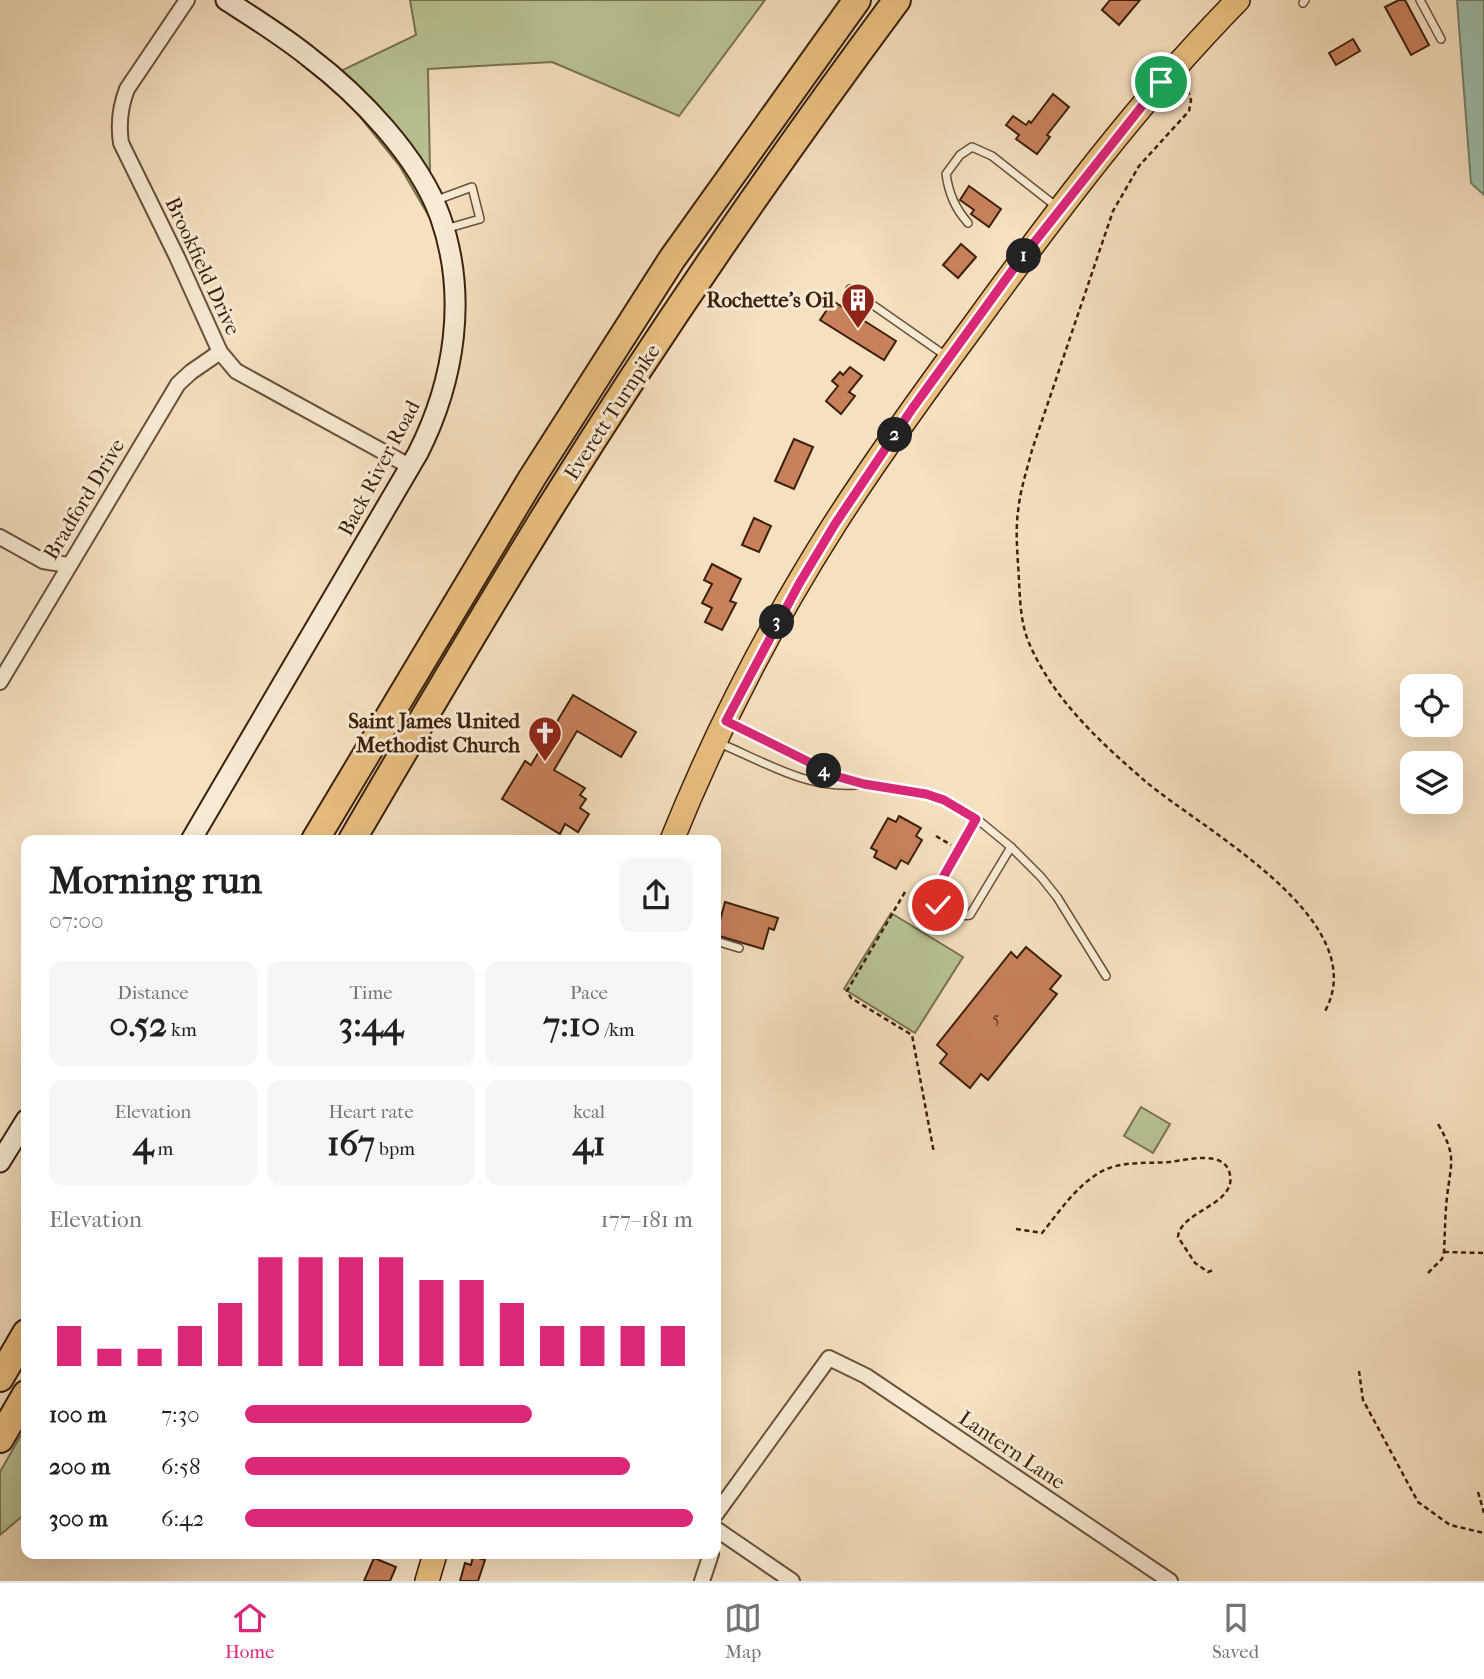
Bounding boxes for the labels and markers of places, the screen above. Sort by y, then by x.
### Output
pin [1131,52,1191,112]
pin: 1 [1006,238,1042,274]
building icon: Rochette's Oil [839,281,877,330]
place label: Rochette's Oil [707,288,834,312]
pin: 2 [878,418,912,452]
pin: 3 [760,604,794,640]
place label: Saint James United Methodist Church [348,709,521,757]
church icon: Saint James United Methodist Church [526,714,564,763]
pin: 4 [806,754,842,788]
pin [908,875,968,935]

